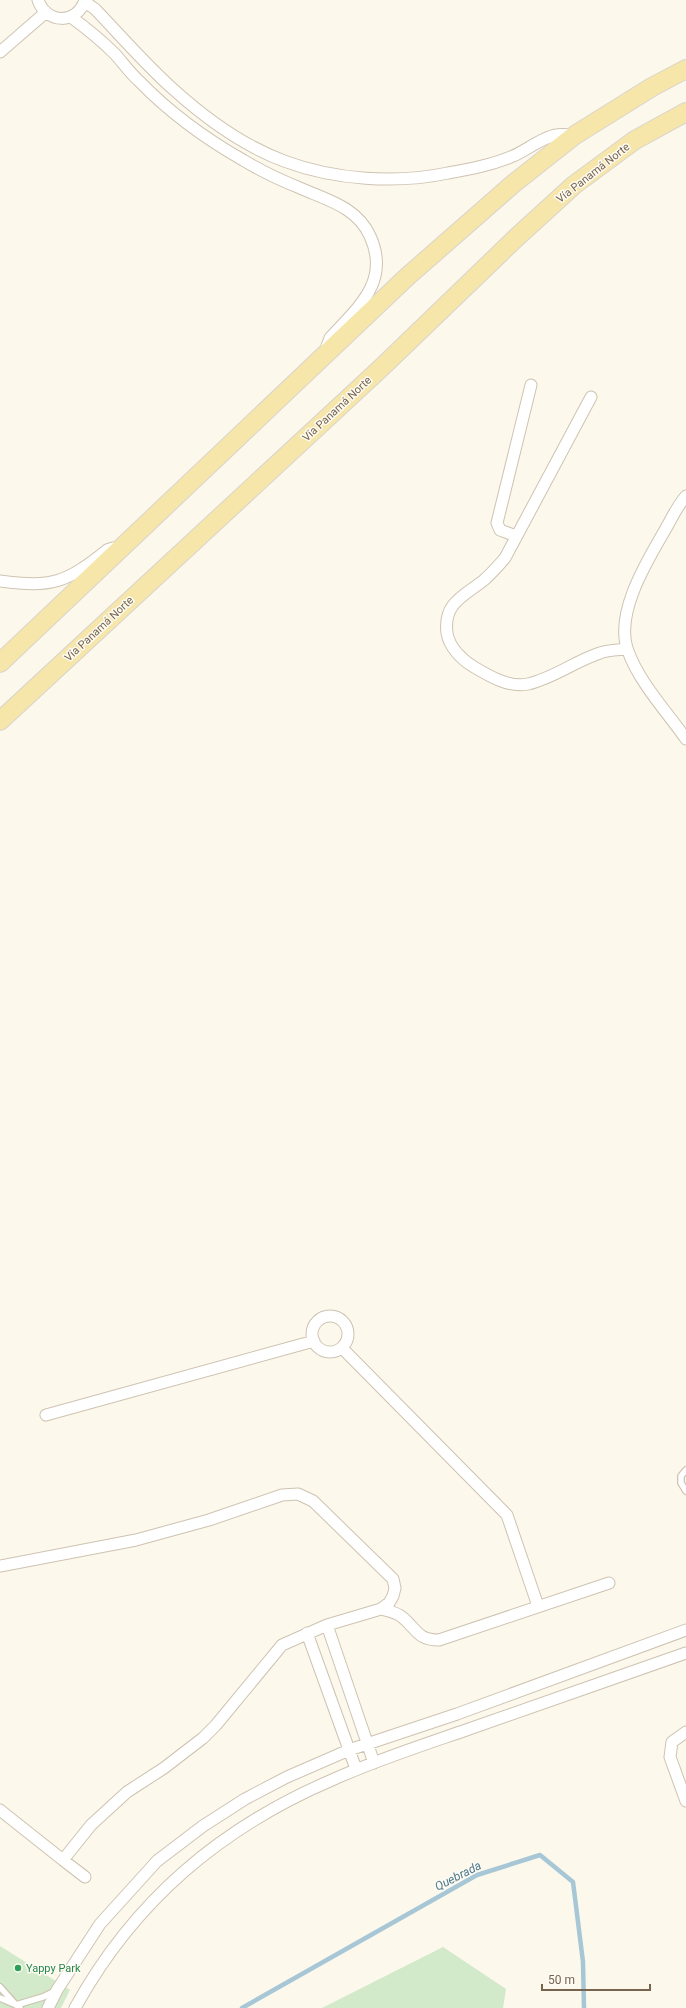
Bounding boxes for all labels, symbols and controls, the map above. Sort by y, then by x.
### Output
street label: Vía Panamá Norte [554,140,632,206]
street label: Vía Panamá Norte [300,374,374,444]
street label: Vía Panamá Norte [62,594,136,664]
water label: Quebrada [433,1858,483,1894]
place label: Yappy Park [26,1962,81,1975]
marker: Yappy Park [13,1963,23,1973]
scale bar [542,1966,650,1992]
text: 50 m [548,1973,575,1987]

